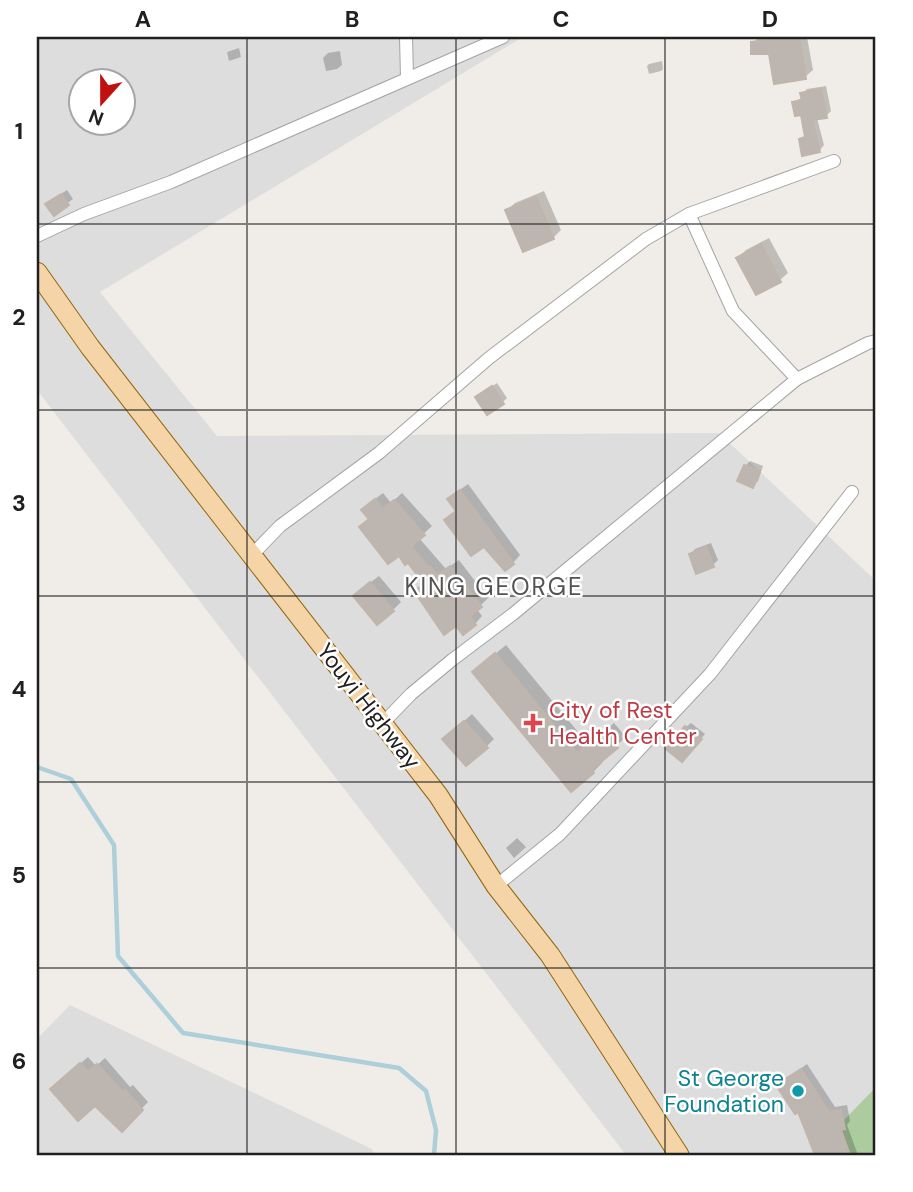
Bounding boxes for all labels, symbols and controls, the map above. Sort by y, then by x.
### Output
text: A [135,4,151,34]
text: B [345,4,359,34]
text: C [553,4,569,34]
text: D [762,4,778,34]
north arrow [66,66,136,136]
text: N [85,103,107,132]
text: 1 [15,116,23,146]
text: 2 [12,302,26,332]
text: 3 [12,488,26,518]
district label: KING GEORGE [404,571,584,602]
street label: Youyi Highway [310,637,428,775]
text: 4 [12,674,27,704]
place label: City of Rest Health Center [549,695,697,751]
marker: City of Rest Health Center [523,713,543,733]
text: 5 [12,860,26,890]
text: 6 [12,1046,26,1076]
place label: St George Foundation [664,1063,784,1119]
marker: St George Foundation [790,1083,806,1099]

